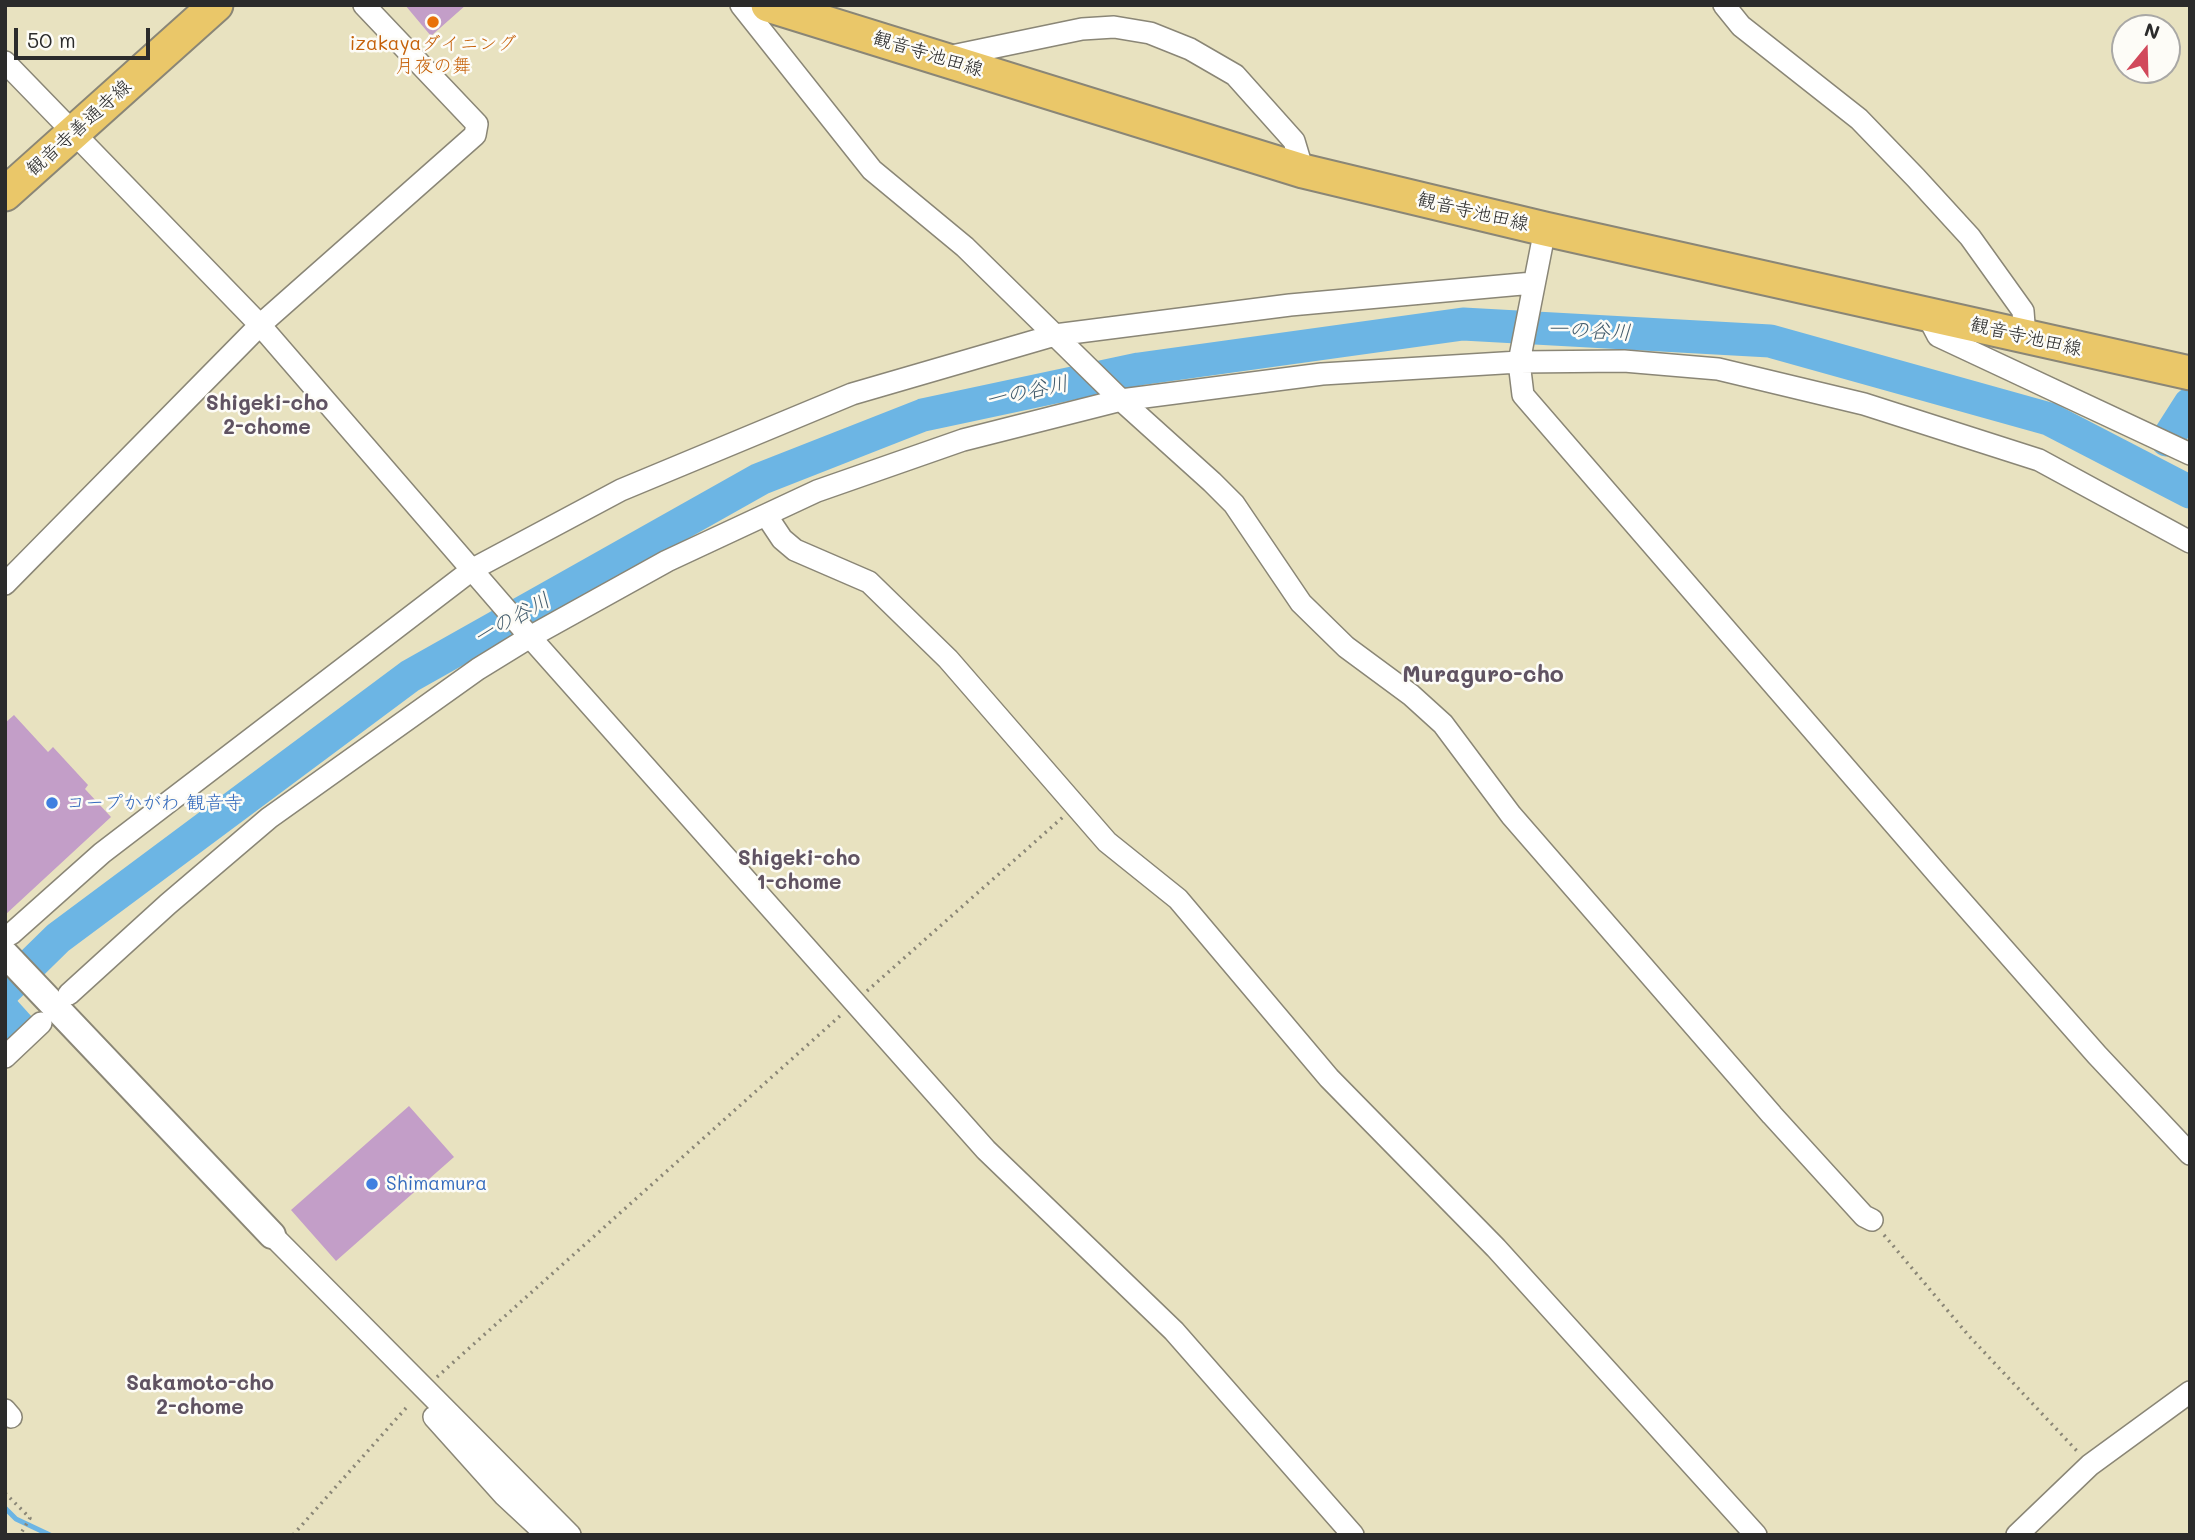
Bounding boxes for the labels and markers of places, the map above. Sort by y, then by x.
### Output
marker: izakayaダイニング 月夜の舞 [425,14,441,30]
place label: izakayaダイニング 月夜の舞 [350,33,516,77]
place label: コープかがわ 観音寺 [66,792,243,814]
marker: コープかがわ 観音寺 [44,795,60,811]
place label: Shimamura [386,1173,487,1195]
marker: Shimamura [364,1176,380,1192]

